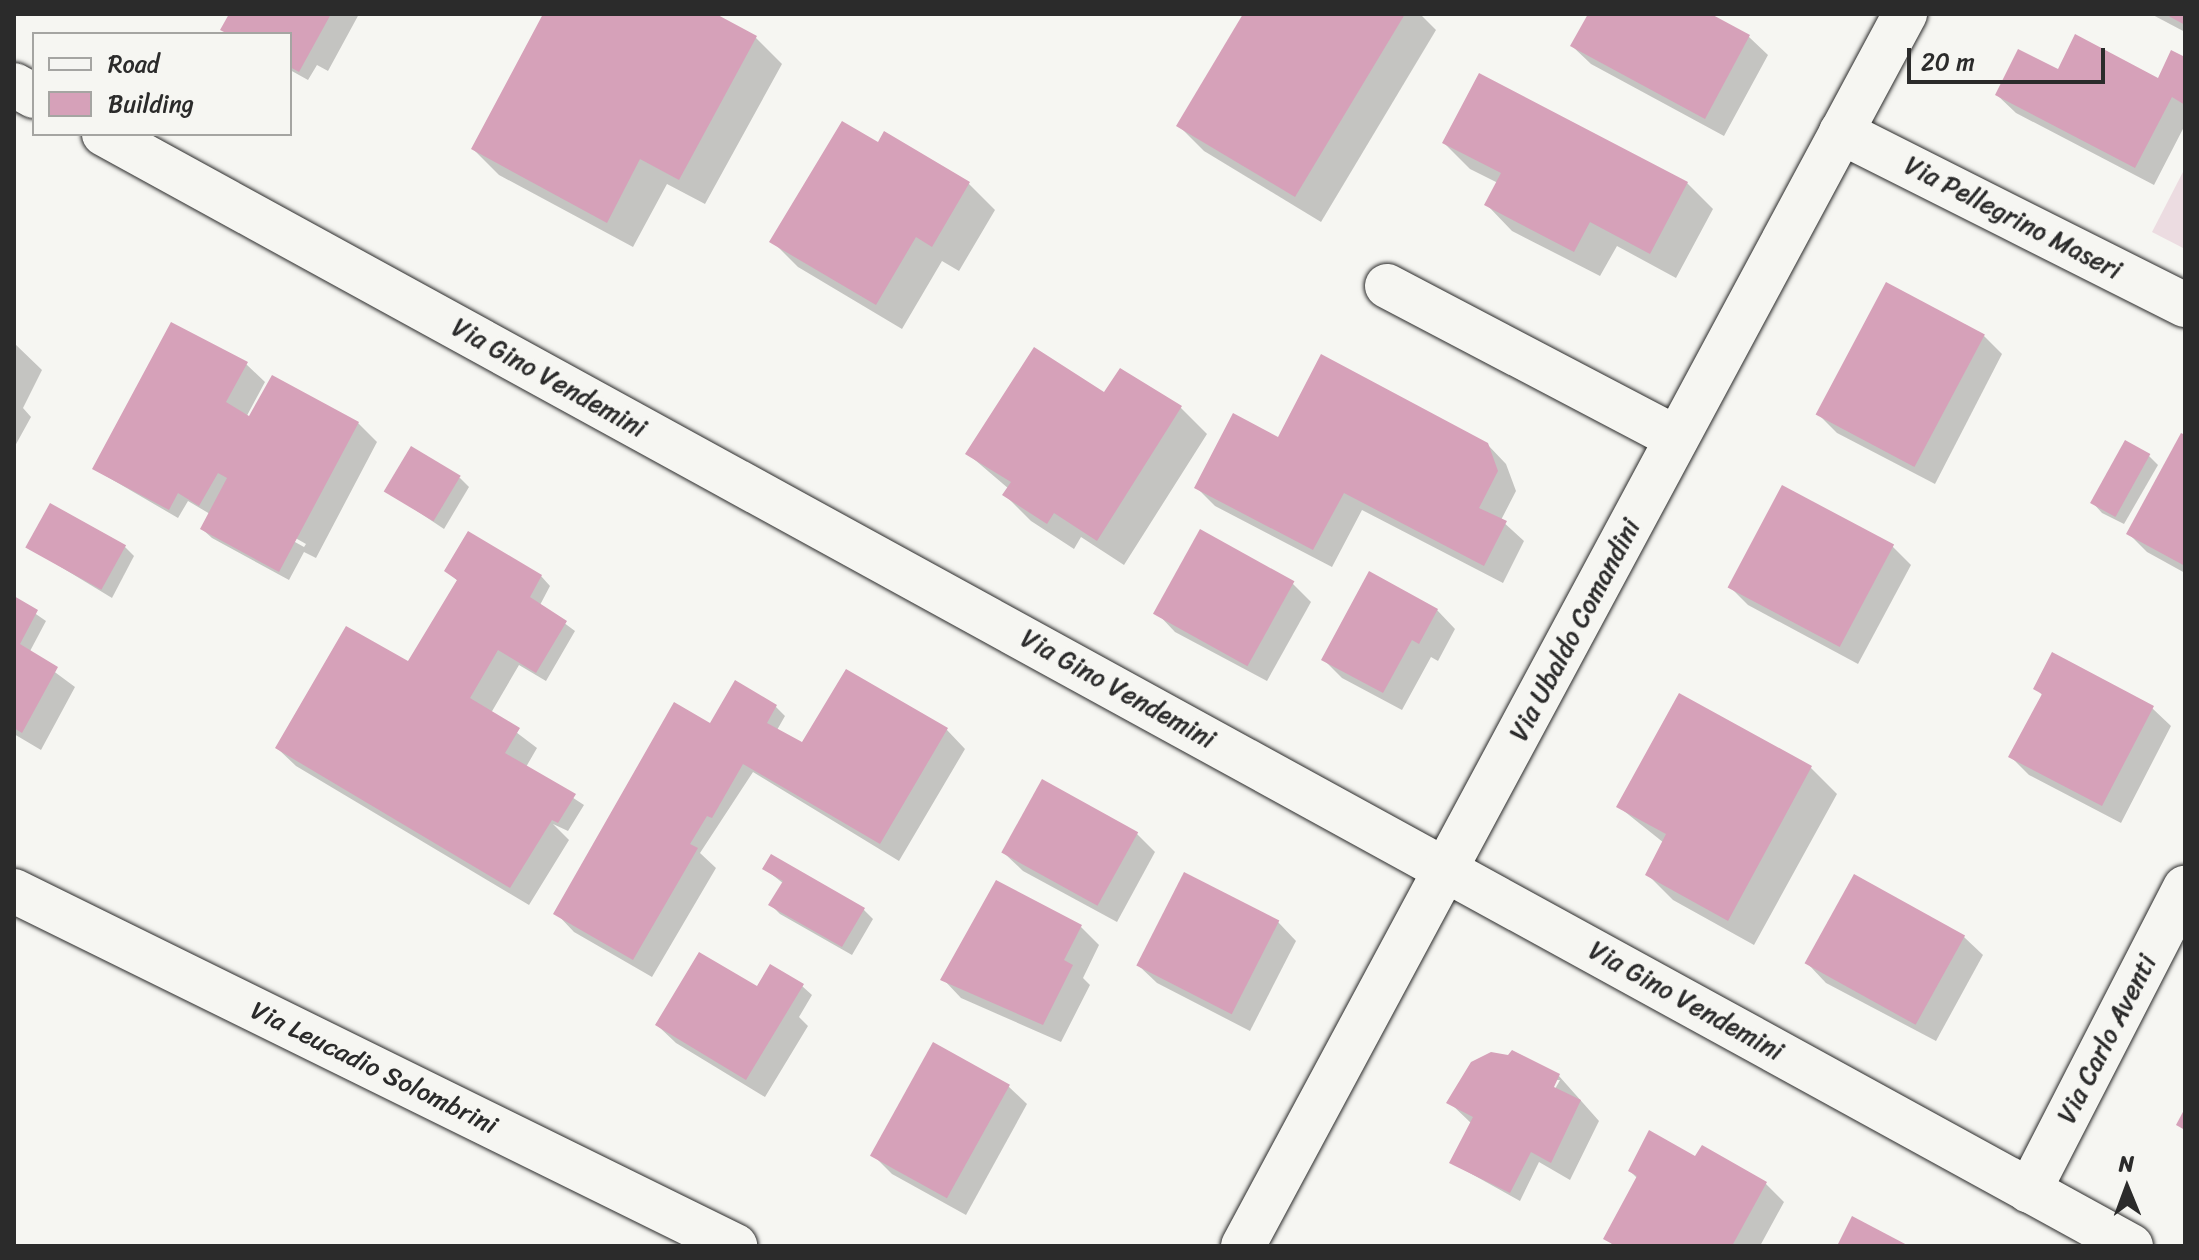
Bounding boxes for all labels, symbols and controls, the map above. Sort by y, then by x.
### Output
legend [32,32,292,136]
scale bar [1911,32,2109,82]
text: 20 m [1921,41,1975,83]
text: Road [108,43,159,85]
text: Building [108,83,194,125]
street label: Via Pellegrino Maseri [1898,149,2128,287]
street label: Via Gino Vendemini [447,312,651,444]
street label: Via Ubaldo Comandini [1503,514,1647,746]
street label: Via Gino Vendemini [1016,623,1220,755]
street label: Via Gino Vendemini [1584,935,1788,1067]
street label: Via Carlo Aventi [2051,950,2163,1128]
street label: Via Leucadio Solombrini [245,994,503,1142]
text: N [2119,1144,2135,1183]
north arrow [2087,1148,2167,1228]

